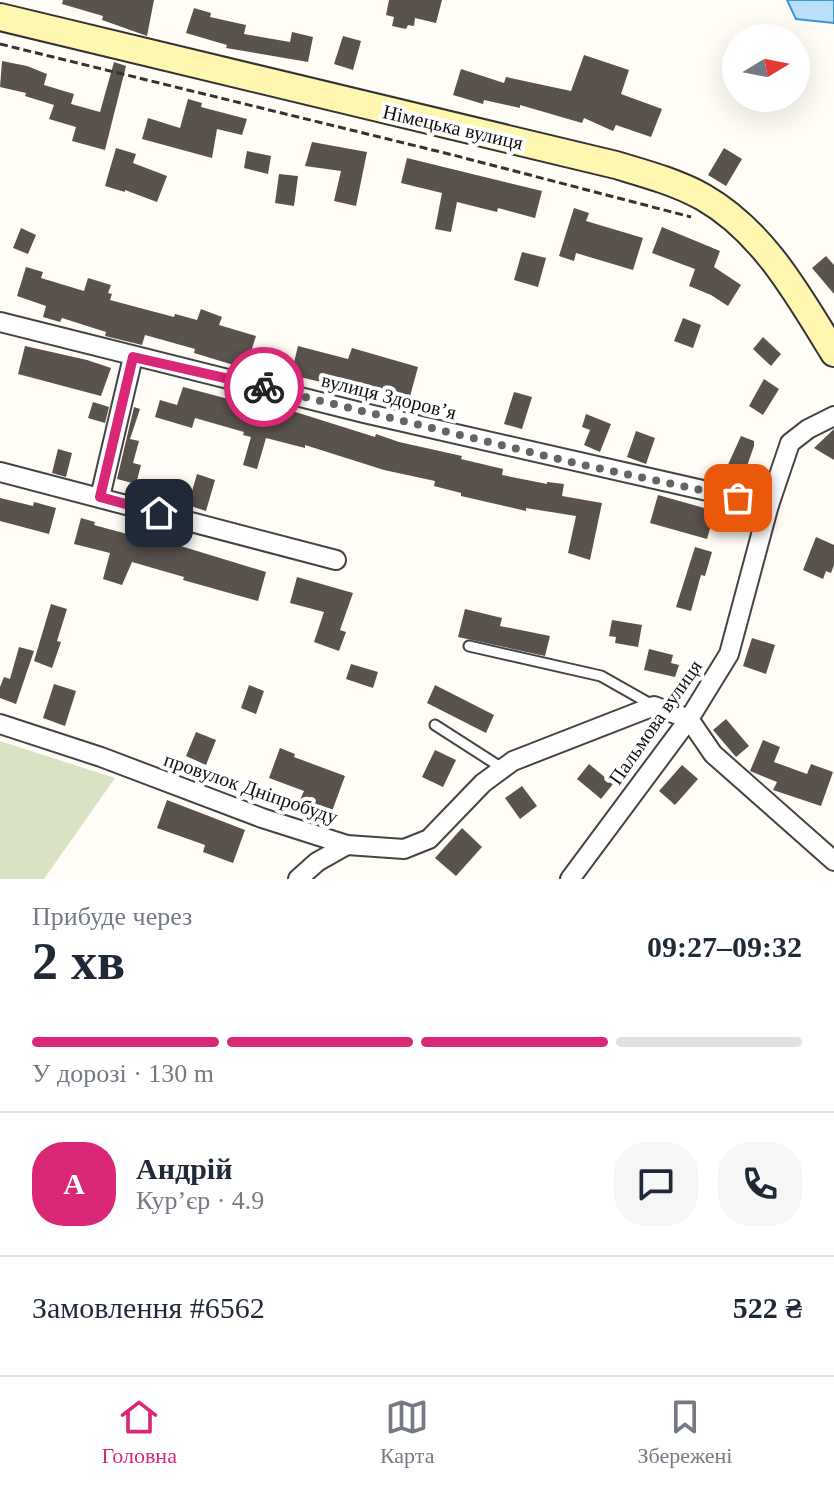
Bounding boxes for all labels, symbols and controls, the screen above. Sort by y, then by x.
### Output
north arrow [722,24,810,112]
map controls [722,24,810,112]
street label: Німецька вулиця [381,100,525,155]
courier [224,347,304,427]
icon: bike [242,365,286,409]
street label: вулиця Здоровʼя [319,369,459,424]
pin [704,464,772,532]
icon: bag [716,476,760,520]
pin [125,479,193,547]
icon: home [137,491,181,535]
street label: Пальмова вулиця [604,656,707,789]
street label: провулок Дніпробуду [161,748,341,829]
text: Прибуде через [32,902,192,931]
text: 09:27–09:32 [647,930,802,963]
text: 2 хв [32,933,125,990]
text: У дорозі · 130 m [32,1059,214,1088]
button: chat [614,1142,698,1226]
button: phone [718,1142,802,1226]
text: Андрій [136,1152,232,1185]
text: А [63,1167,85,1200]
text: Кур’єр · 4.9 [136,1186,264,1215]
text: Замовлення #6562 [32,1291,265,1324]
text: 522 ₴ [733,1291,802,1324]
tab: Головна [102,1395,177,1469]
tab: Карта [380,1395,434,1469]
tab: Збережені [637,1395,732,1469]

